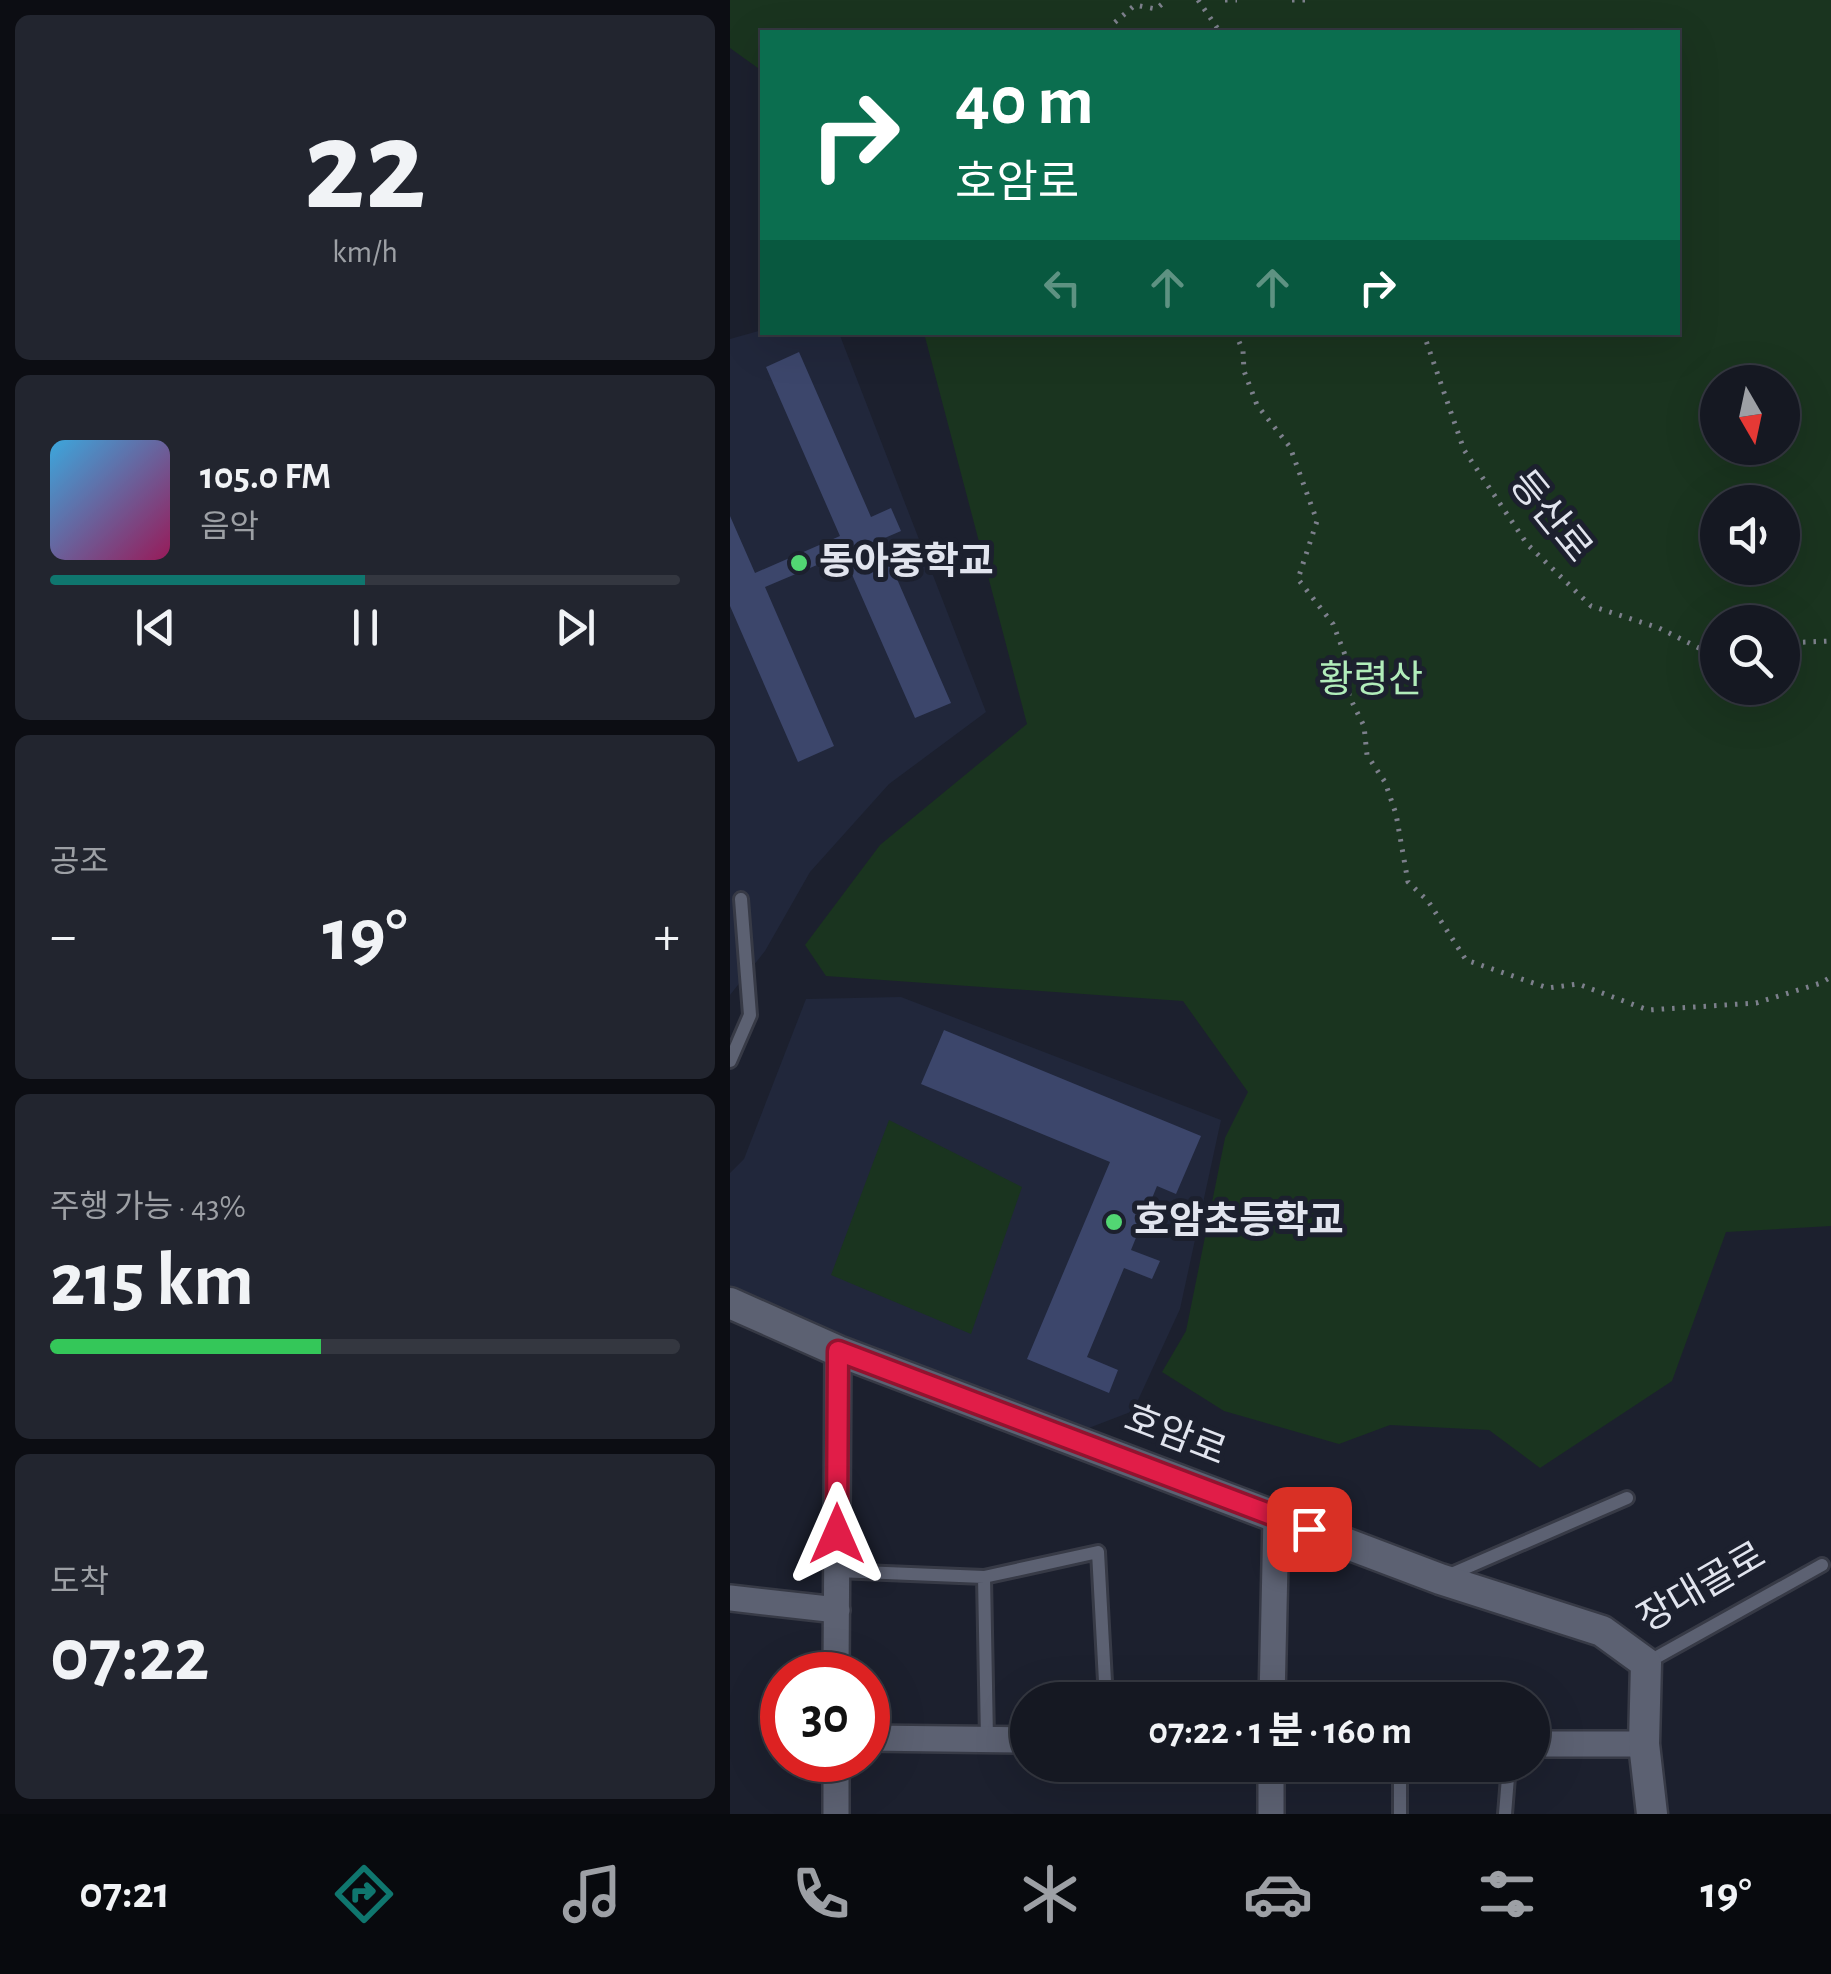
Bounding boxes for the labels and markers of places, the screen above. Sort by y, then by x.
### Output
place label: 동아중학교 [819,541,994,582]
marker: 동아중학교 [788,552,810,574]
place label: 호암초등학교 [1134,1200,1344,1241]
marker: 호암초등학교 [1103,1211,1125,1233]
pin [1267,1487,1352,1572]

